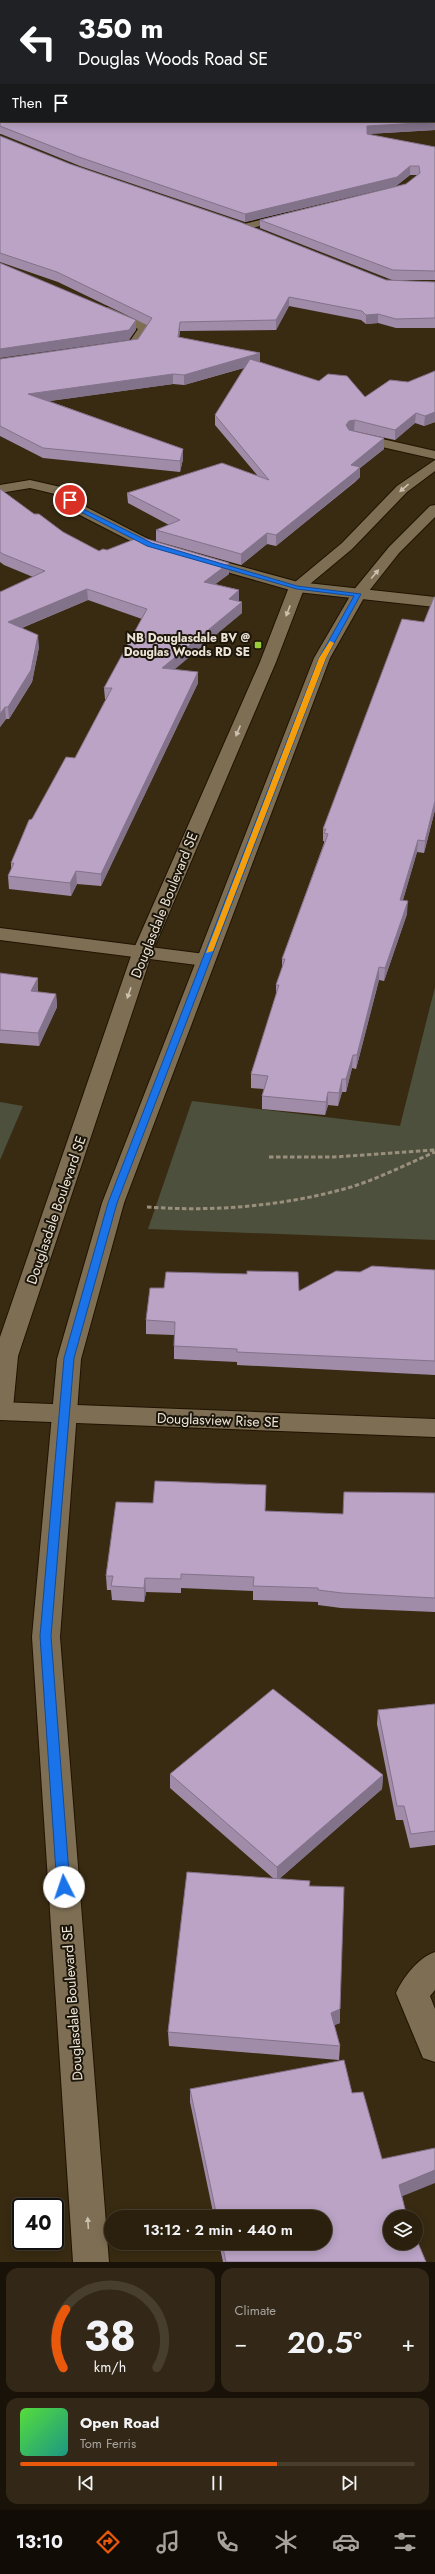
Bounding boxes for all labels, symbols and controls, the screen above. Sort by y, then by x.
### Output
text: 350 m [78,8,163,49]
icon: left [12,16,64,68]
text: Douglas Woods Road SE [78,46,268,72]
text: Then [12,92,42,114]
icon: arrive [50,92,72,114]
pin [53,483,87,517]
one-way arrow [399,484,409,493]
icon: arrive [59,489,81,511]
one-way arrow [370,569,379,579]
one-way arrow [284,606,290,618]
place label: NB Douglasdale BV @ Douglas Woods RD SE [124,629,251,661]
marker: NB Douglasdale BV @ Douglas Woods RD SE [253,640,263,650]
one-way arrow [235,726,241,737]
street label: Douglasdale Boulevard SE [126,829,202,981]
one-way arrow [125,988,131,1000]
street label: Douglasdale Boulevard SE [21,1133,91,1287]
street label: Douglasview Rise SE [156,1408,280,1432]
position arrow [43,1866,85,1908]
street label: Douglasdale Boulevard SE [57,1925,87,2081]
speed limit sign: 40 [12,2198,64,2250]
map controls [383,2210,423,2250]
button: layers [383,2210,423,2250]
one-way arrow [85,2217,92,2229]
text: 13:12 · 2 min · 440 m [143,2219,293,2241]
text: Climate [235,2301,276,2320]
text: 38 [84,2306,136,2367]
text: 20.5° [287,2321,362,2364]
text: − [235,2327,247,2359]
text: + [401,2327,415,2359]
text: km/h [94,2357,126,2377]
text: Open Road [80,2412,159,2434]
text: Tom Ferris [80,2434,136,2453]
icon: previous [75,2472,97,2494]
icon: pause [206,2472,228,2494]
icon: next [338,2472,360,2494]
icon: directions [94,2528,122,2556]
icon: music [154,2528,182,2556]
icon: phone [213,2528,241,2556]
icon: climate [272,2528,300,2556]
icon: car [332,2528,360,2556]
icon: filters [391,2528,419,2556]
text: 13:10 [16,2529,63,2555]

